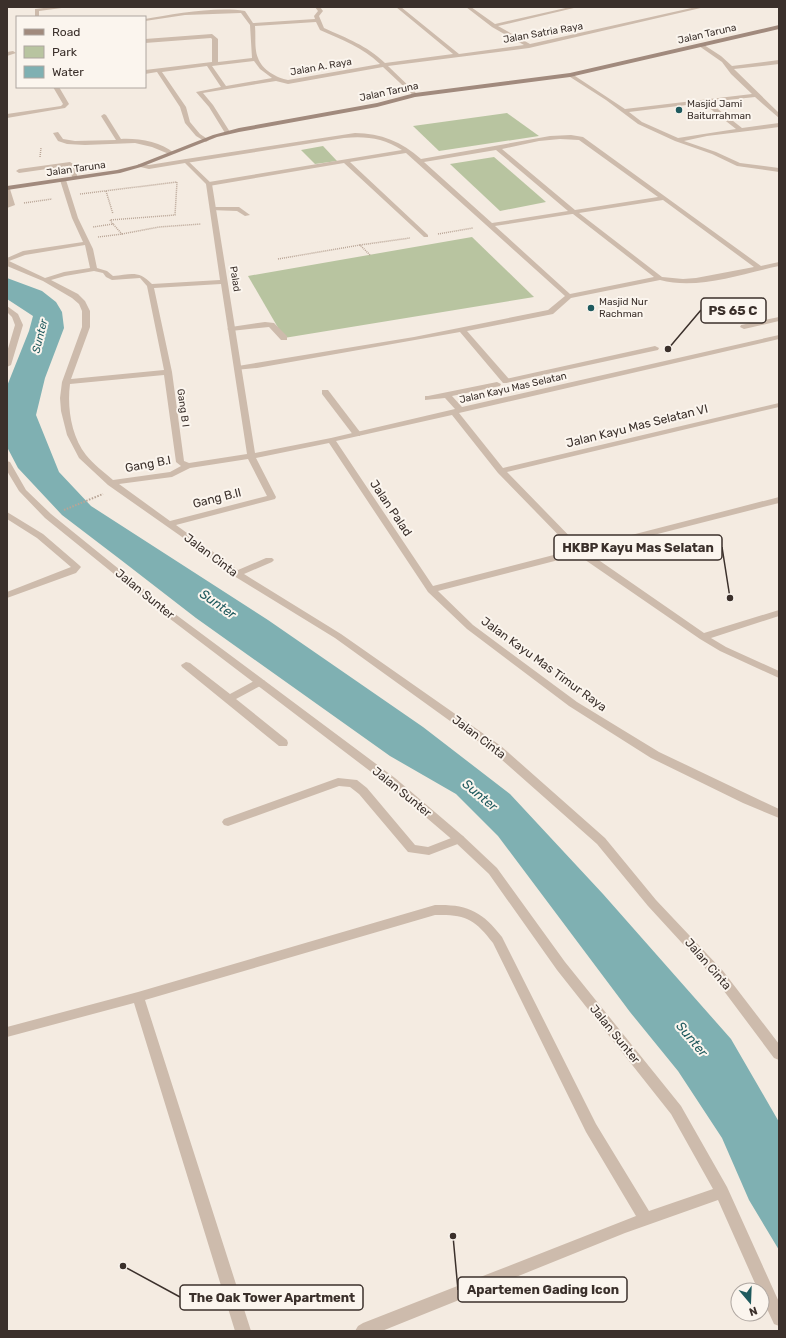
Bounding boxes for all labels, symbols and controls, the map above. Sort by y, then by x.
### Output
legend [16,16,146,88]
street label: Jalan Satria Raya [502,20,584,46]
street label: Jalan Taruna [677,21,737,47]
text: Road [52,25,80,39]
text: Park [52,45,78,59]
street label: Jalan A. Raya [289,56,353,78]
text: Water [52,65,84,79]
street label: Jalan Taruna [358,80,420,104]
place label: Masjid Jami Baiturrahman [687,98,751,122]
marker: Masjid Jami Baiturrahman [674,105,684,115]
street label: Jalan Taruna [46,159,106,179]
street label: Palad [227,265,243,293]
place label: Masjid Nur Rachman [599,296,648,320]
callout: PS 65 C [701,298,766,323]
marker: Masjid Nur Rachman [586,303,596,313]
text: PS 65 C [709,303,757,318]
water label: Sunter [30,317,51,354]
street label: Jalan Kayu Mas Selatan [458,370,568,406]
street label: Gang B I [174,388,192,428]
street label: Jalan Kayu Mas Selatan VI [565,402,709,450]
street label: Gang B.I [124,453,172,475]
street label: Jalan Palad [367,477,415,539]
street label: Gang B.II [191,485,243,511]
street label: Jalan Cinta [181,530,241,580]
callout: HKBP Kayu Mas Selatan [554,535,722,560]
text: HKBP Kayu Mas Selatan [562,540,714,555]
street label: Jalan Sunter [113,566,178,622]
water label: Sunter [197,586,240,622]
street label: Jalan Kayu Mas Timur Raya [479,614,609,714]
street label: Jalan Cinta [449,712,509,762]
street label: Jalan Sunter [370,764,435,820]
water label: Sunter [460,776,501,815]
street label: Jalan Cinta [682,936,734,992]
street label: Jalan Sunter [587,1002,643,1067]
water label: Sunter [673,1019,712,1060]
callout: Apartemen Gading Icon [458,1277,627,1302]
text: Apartemen Gading Icon [467,1282,619,1297]
north arrow [730,1282,770,1322]
callout: The Oak Tower Apartment [180,1285,363,1310]
text: The Oak Tower Apartment [189,1290,355,1305]
text: N [747,1304,759,1318]

